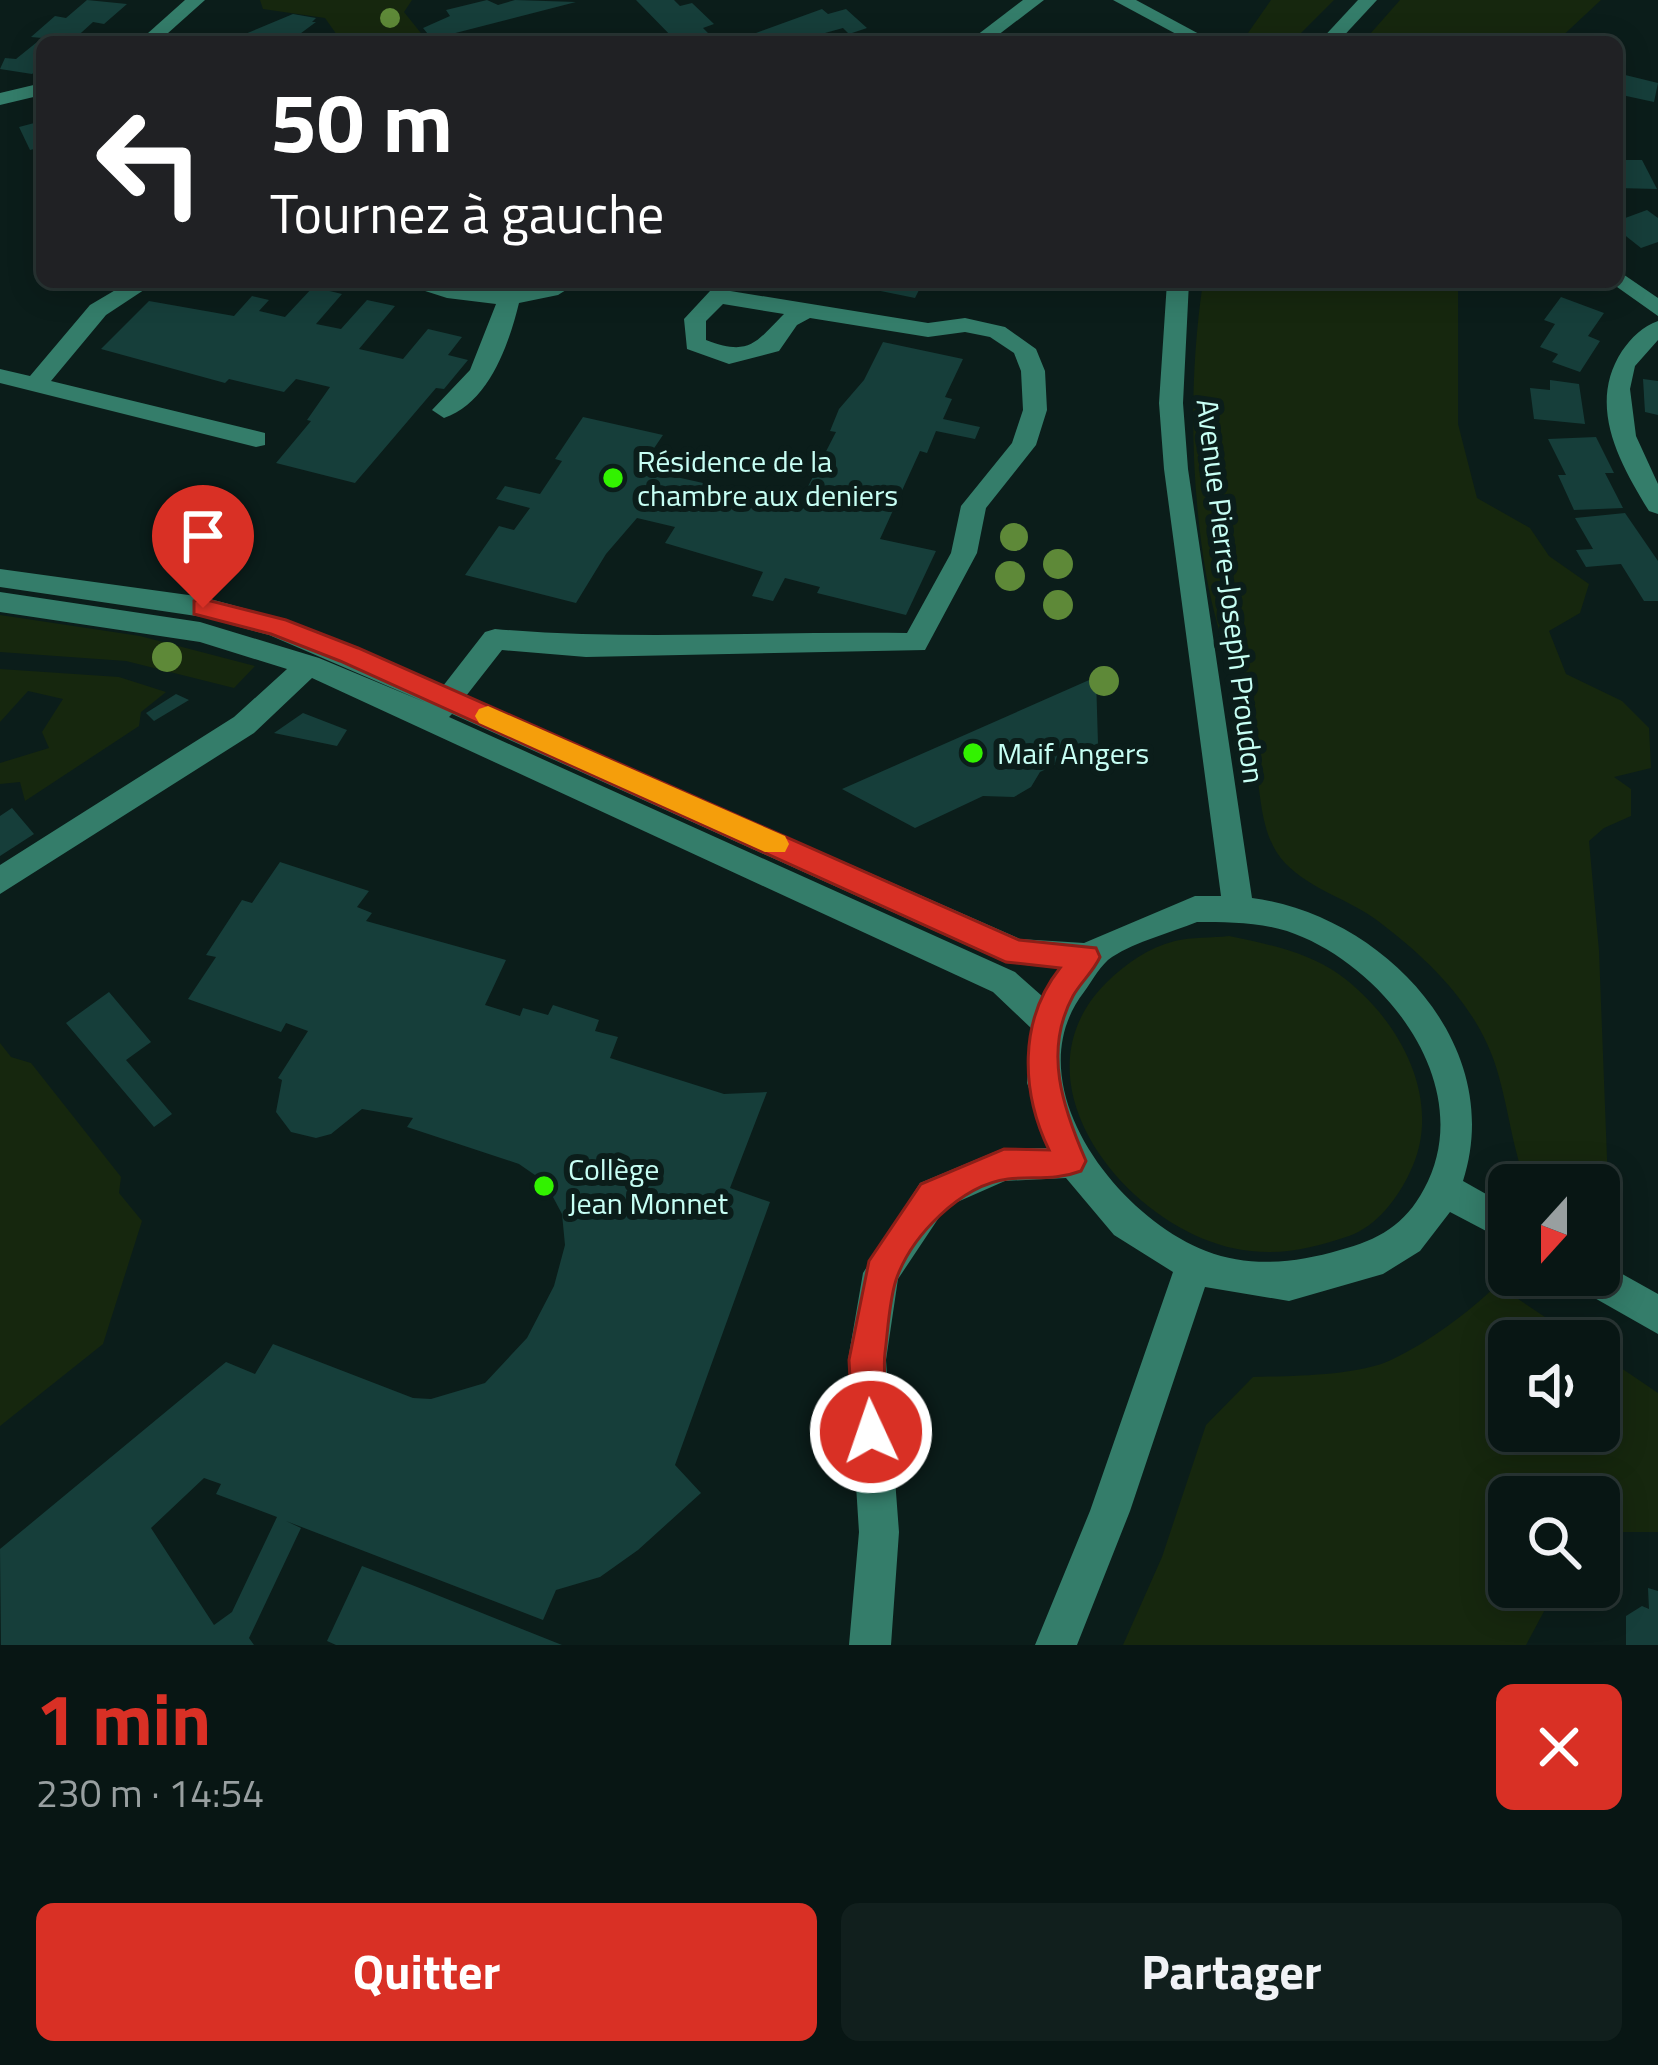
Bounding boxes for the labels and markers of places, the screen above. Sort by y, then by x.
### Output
place label: Résidence de la chambre aux deniers [637,438,898,518]
marker: Résidence de la chambre aux deniers [600,465,626,491]
pin [152,485,254,608]
place label: Maif Angers [997,730,1149,776]
marker: Maif Angers [960,740,986,766]
place label: Collège Jean Monnet [568,1146,729,1226]
marker: Collège Jean Monnet [531,1173,557,1199]

